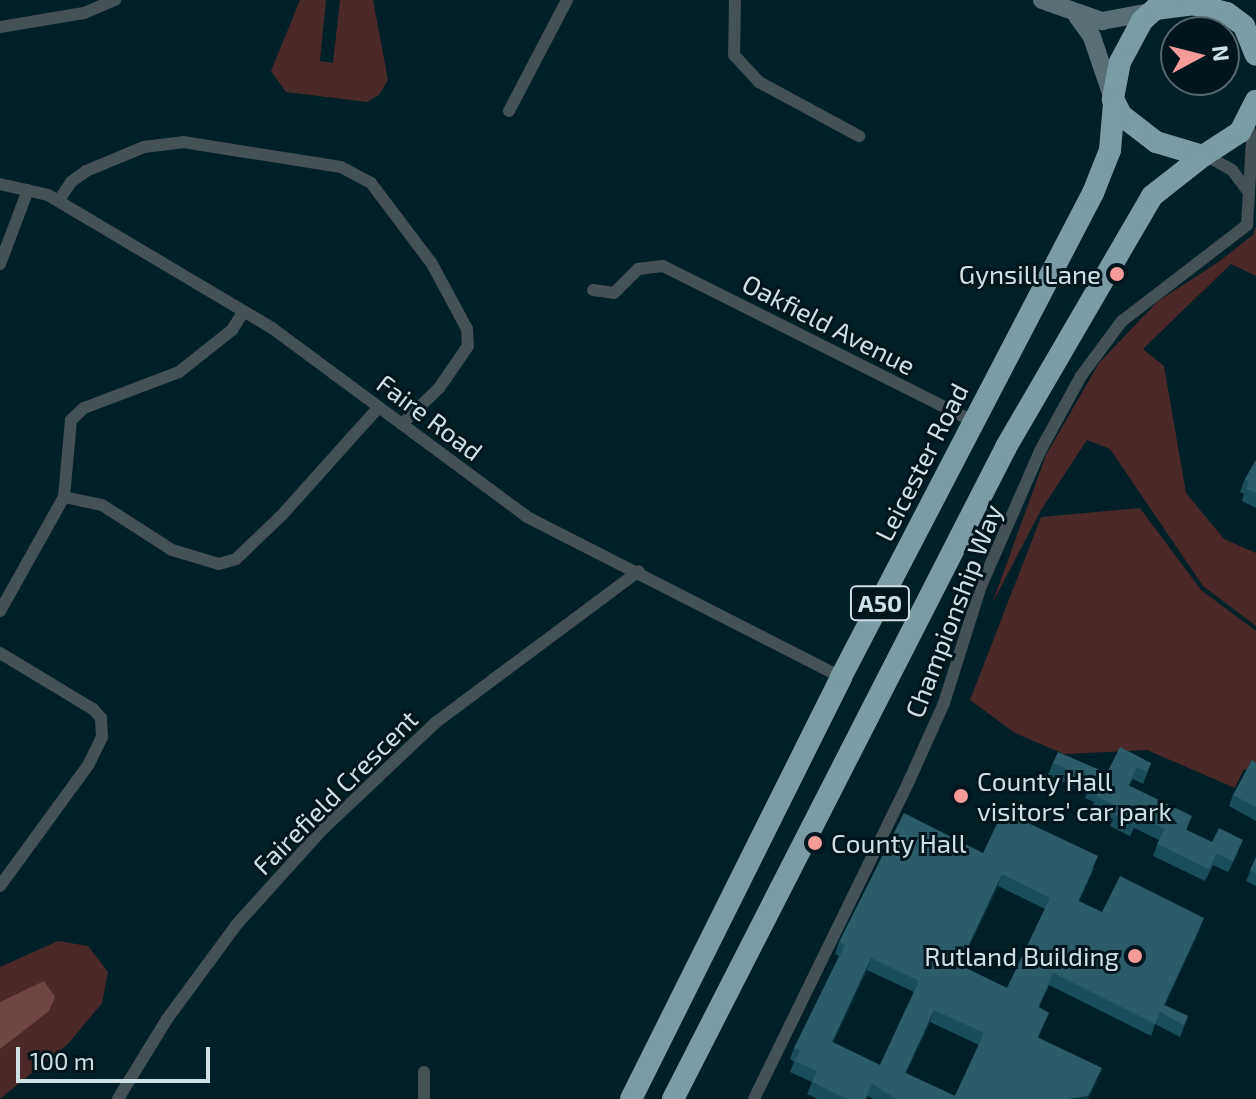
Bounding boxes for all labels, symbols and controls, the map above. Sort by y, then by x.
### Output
north arrow [1160,16,1240,96]
text: N [1208,44,1236,63]
place label: Gynsill Lane [958,258,1101,290]
marker: Gynsill Lane [1108,265,1126,283]
street label: Oakfield Avenue [737,267,921,381]
street label: Faire Road [371,367,489,467]
street label: Leicester Road [868,378,974,546]
street label: Championship Way [898,500,1008,722]
road number: A50 [848,583,912,623]
street label: Fairefield Crescent [246,703,424,881]
place label: County Hall visitors' car park [977,765,1173,826]
marker: County Hall visitors' car park [952,787,970,805]
place label: County Hall [831,827,967,859]
marker: County Hall [806,834,824,852]
place label: Rutland Building [924,940,1119,972]
marker: Rutland Building [1126,947,1144,965]
scale bar [20,1031,214,1081]
text: 100 m [30,1046,95,1075]

